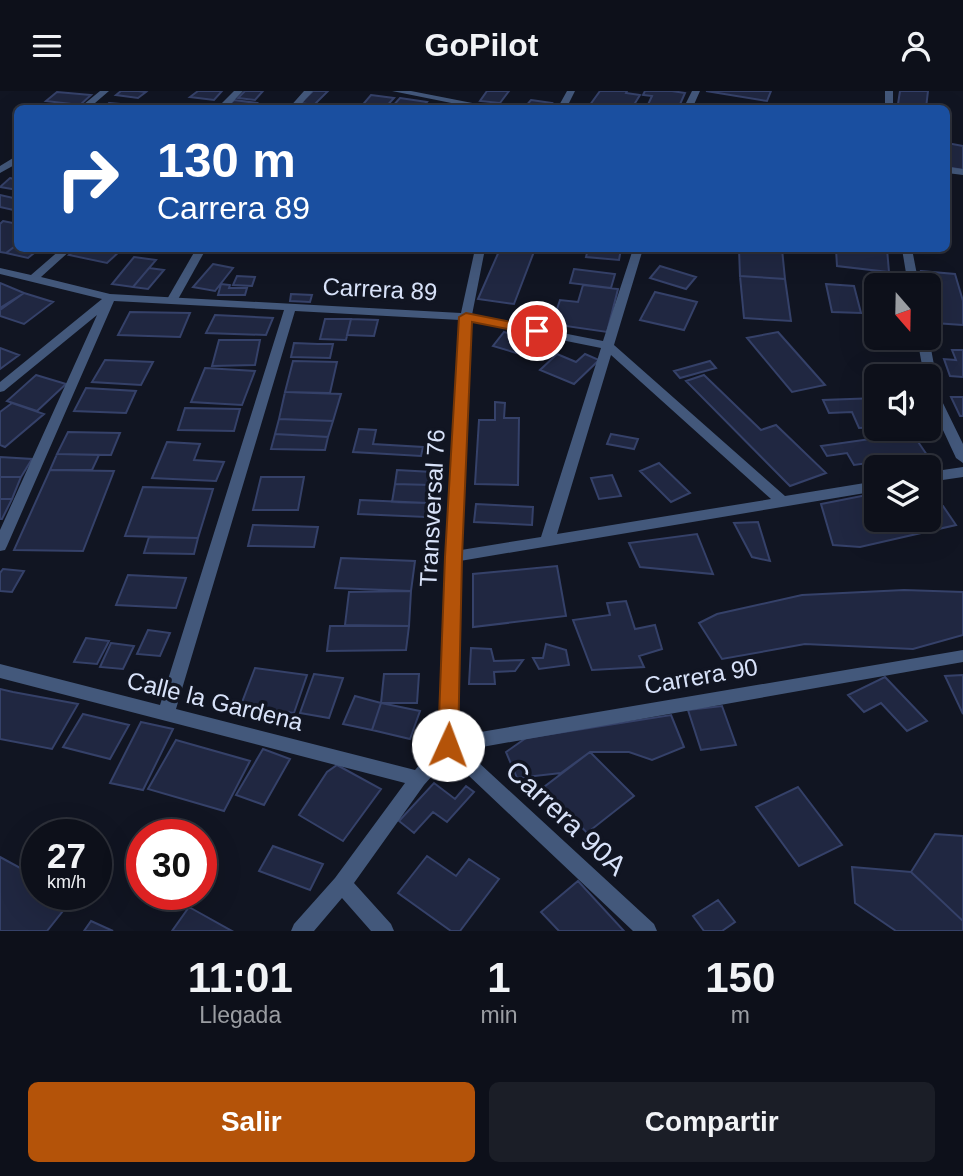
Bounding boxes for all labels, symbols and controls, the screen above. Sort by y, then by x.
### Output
icon: menu [28,27,66,65]
text: GoPilot [425,27,538,63]
icon: person [897,27,935,65]
icon: right [42,133,133,224]
text: 130 m [157,133,296,187]
text: Carrera 89 [157,190,310,226]
street label: Carrera 89 [322,273,438,305]
north arrow [864,273,942,350]
map controls [864,273,941,532]
pin [507,301,567,361]
icon: arrive [518,312,556,350]
button: sound [864,364,941,441]
street label: Transversal 76 [414,428,450,588]
button: layers [864,455,941,532]
street label: Carrera 90 [642,653,760,699]
street label: Calle la Gardena [124,666,306,736]
position arrow [411,708,485,782]
street label: Carrera 90A [500,755,633,882]
speed limit sign: 30 [126,819,217,910]
text: 27 [47,836,86,875]
text: km/h [47,872,86,892]
text: 11:01 [188,954,293,1001]
text: 1 [487,954,511,1001]
text: 150 [705,954,775,1001]
text: Llegada [199,1002,281,1028]
text: min [480,1002,518,1028]
text: m [731,1002,750,1028]
button: Salir [28,1082,475,1162]
button: Compartir [489,1082,935,1162]

